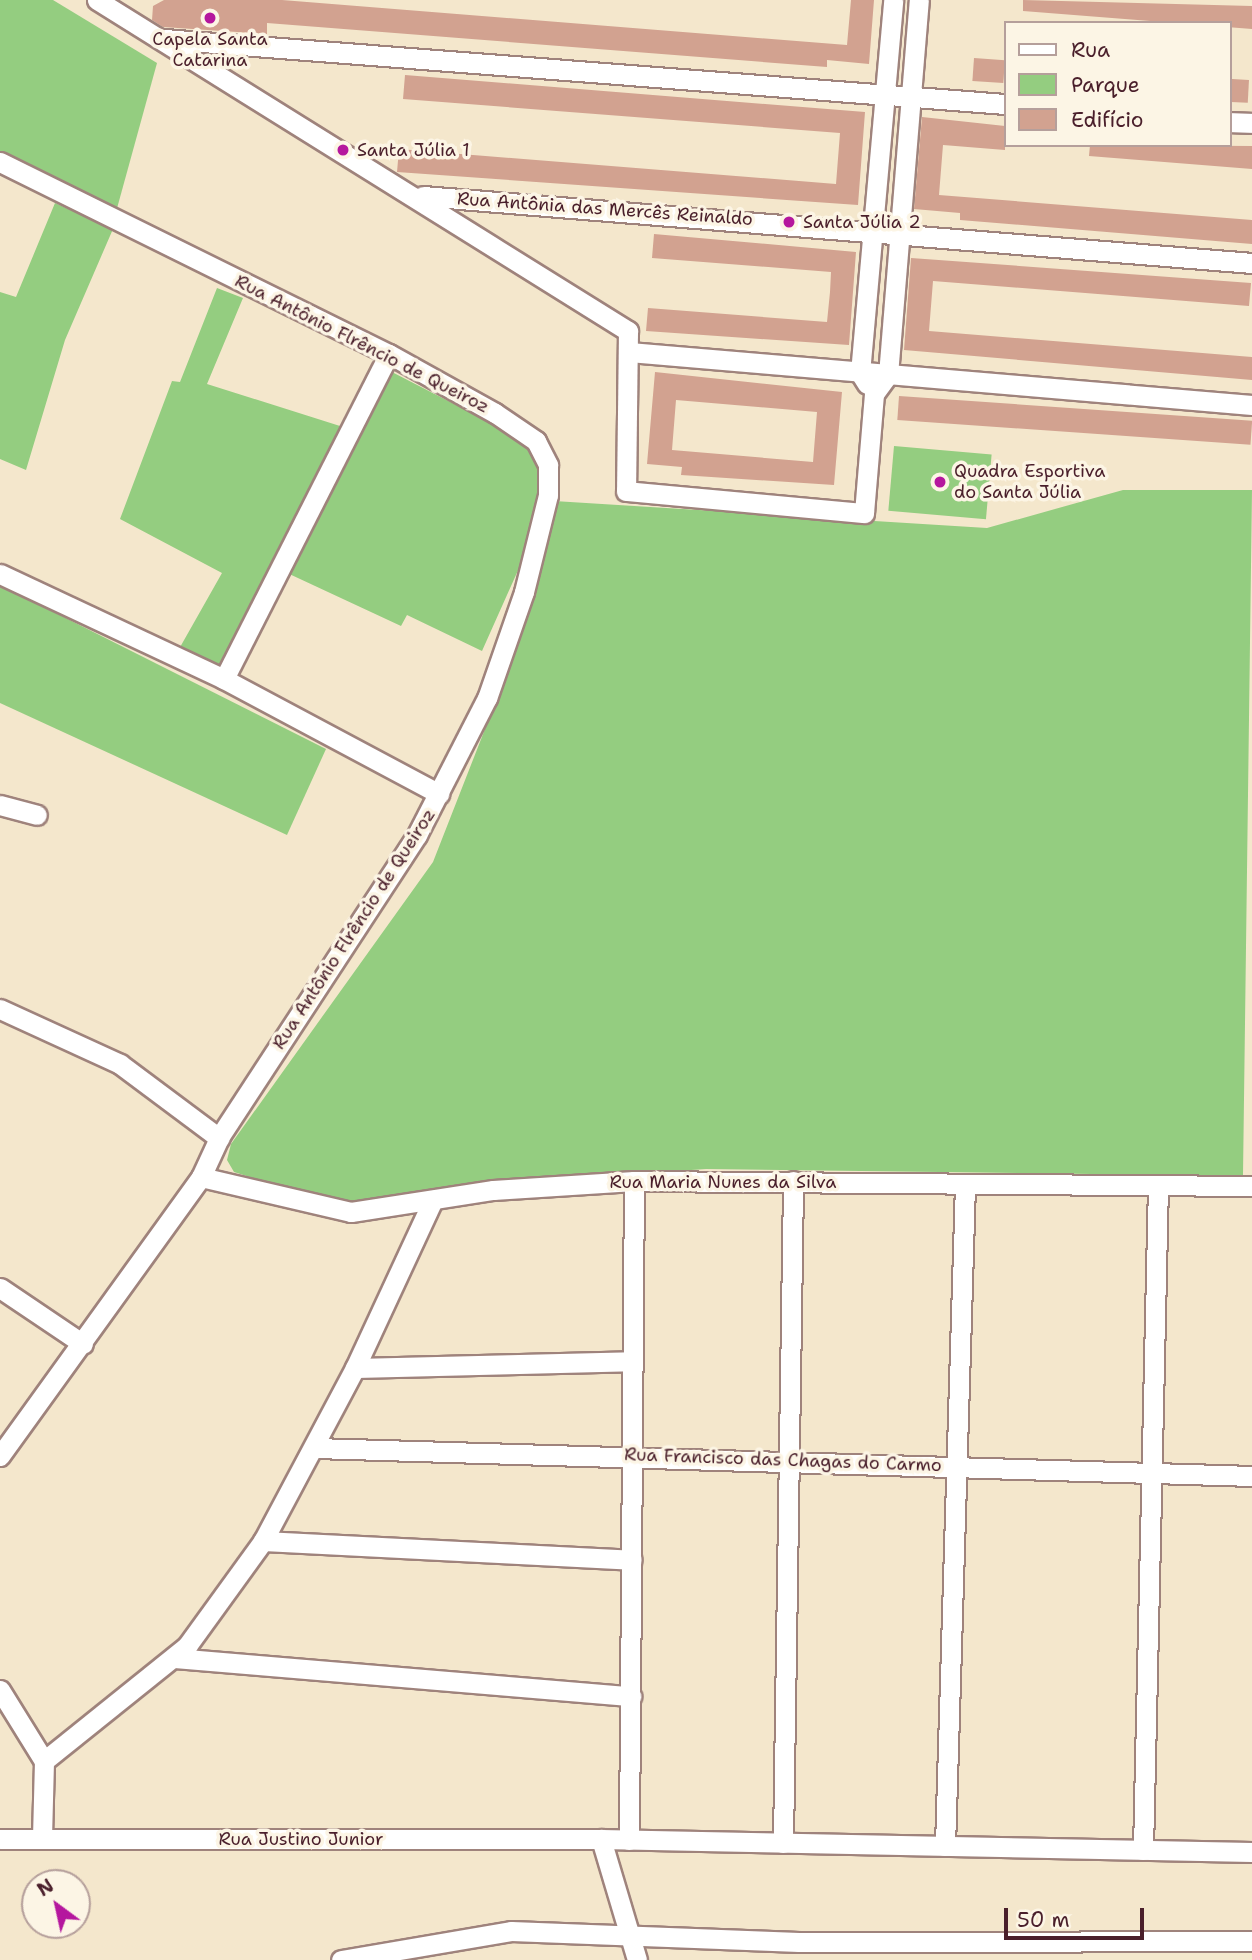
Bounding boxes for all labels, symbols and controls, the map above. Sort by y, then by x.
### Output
marker: Capela Santa Catarina [202,10,218,26]
legend [1004,21,1231,147]
place label: Capela Santa Catarina [152,29,268,72]
text: Rua [1071,36,1110,64]
text: Parque [1071,71,1140,99]
text: Edifício [1071,106,1143,134]
place label: Santa Júlia 1 [357,139,470,161]
marker: Santa Júlia 1 [335,142,351,158]
street label: Rua Antônia das Mercês Reinaldo [456,188,754,230]
place label: Santa Júlia 2 [803,211,921,233]
marker: Santa Júlia 2 [781,214,797,230]
street label: Rua Antônio Flrêncio de Queiroz [231,270,493,418]
place label: Quadra Esportiva do Santa Júlia [954,461,1105,504]
marker: Quadra Esportiva do Santa Júlia [932,474,948,490]
street label: Rua Antônio Flrêncio de Queiroz [268,805,440,1053]
street label: Rua Maria Nunes da Silva [610,1171,836,1193]
street label: Rua Francisco das Chagas do Carmo [624,1444,942,1476]
street label: Rua Justino Junior [218,1828,384,1850]
north arrow [21,1869,91,1939]
text: N [32,1873,59,1902]
scale bar [1007,1894,1147,1938]
text: 50 m [1017,1906,1070,1934]

